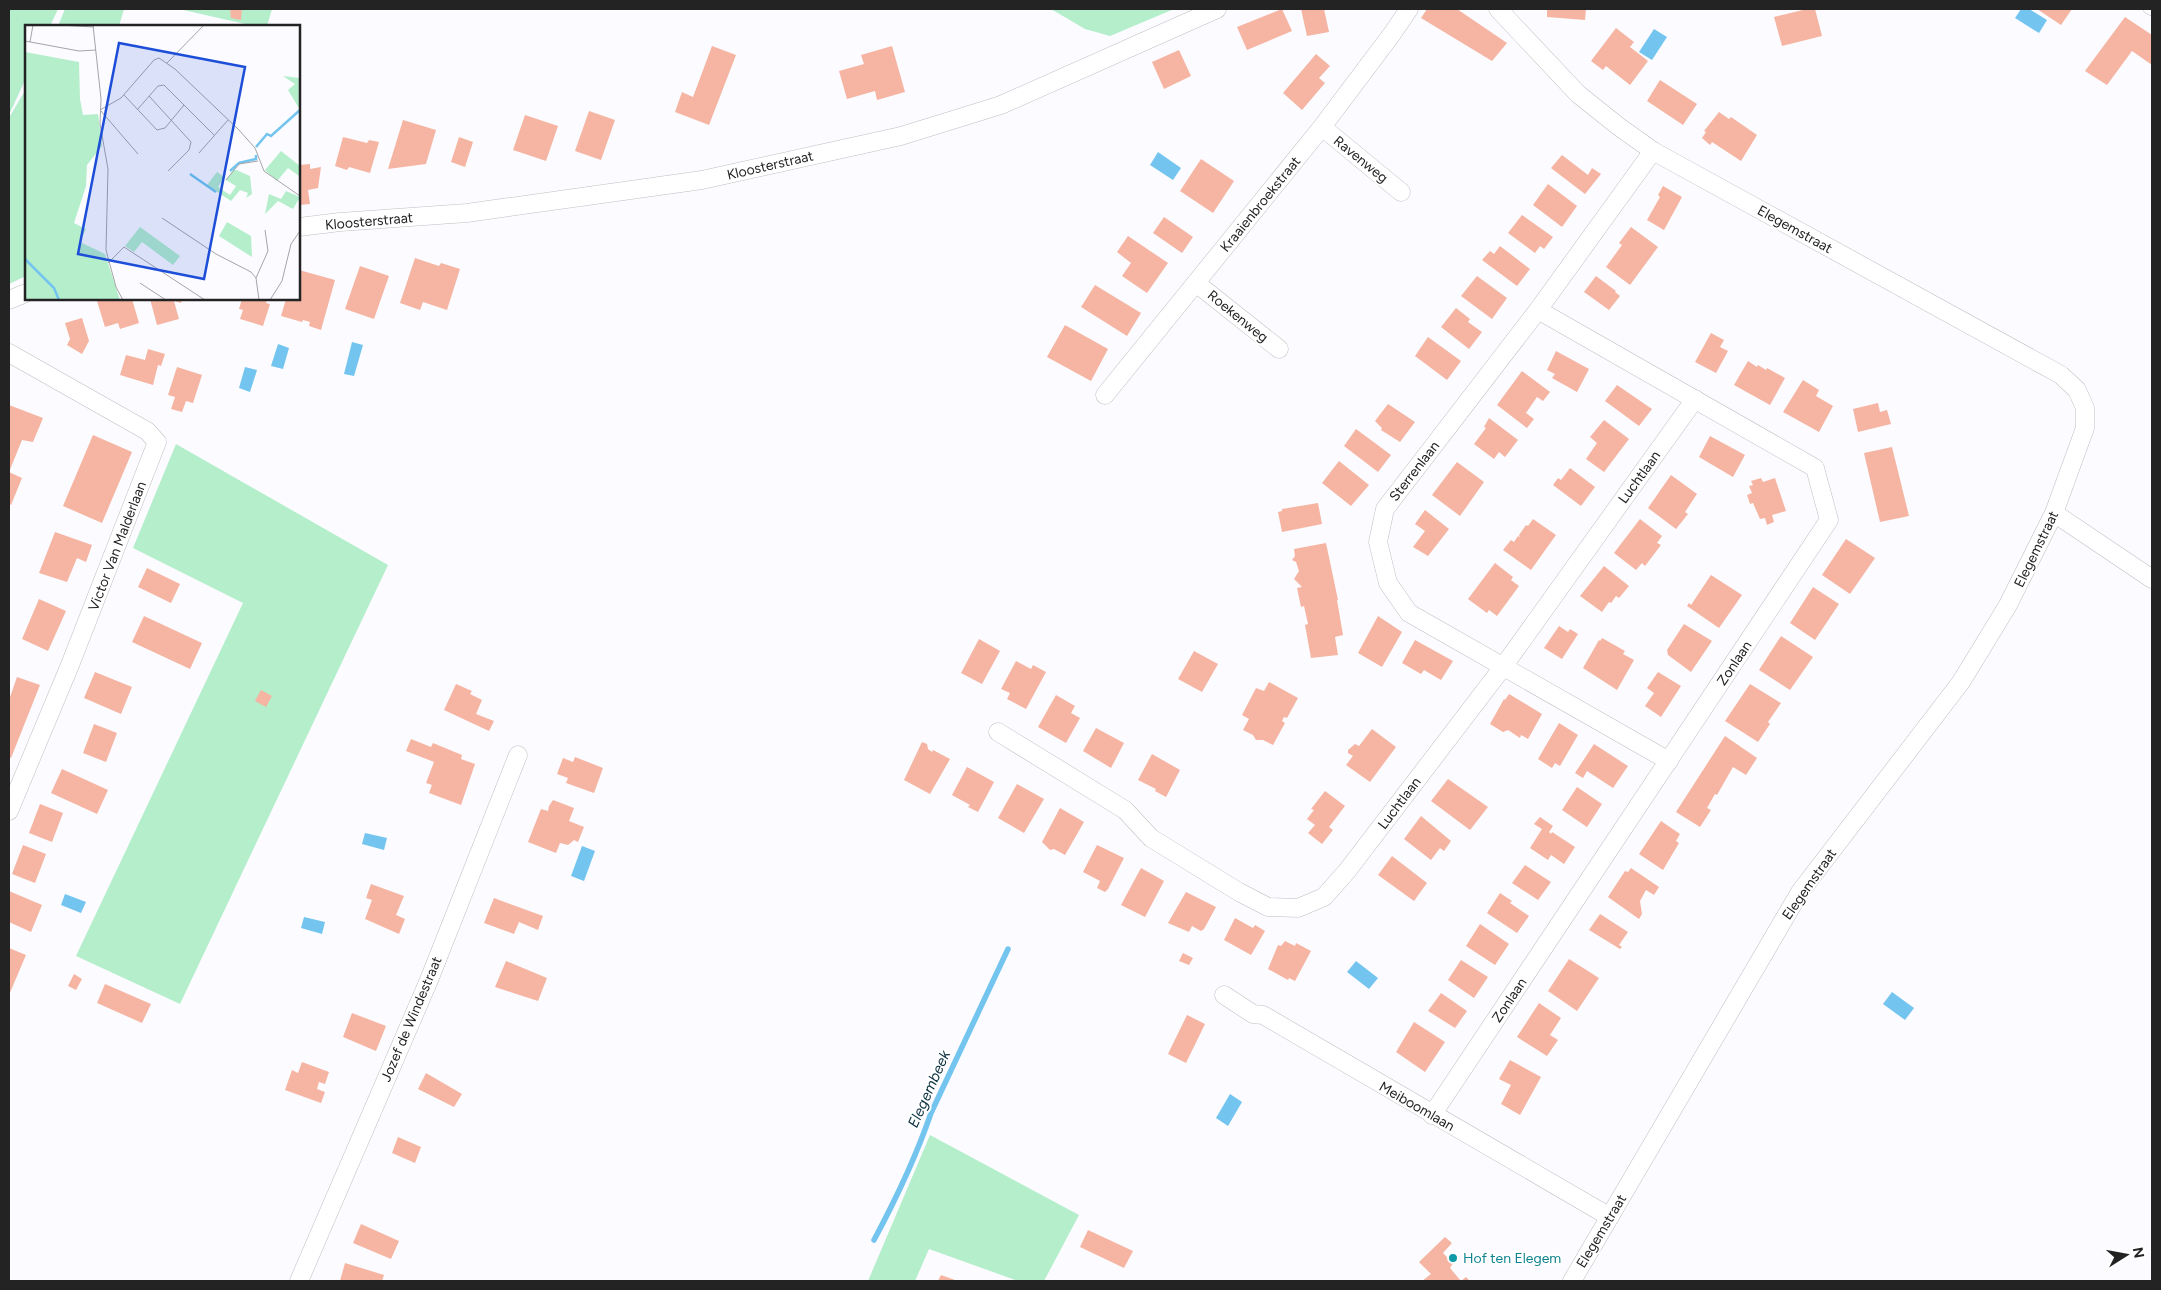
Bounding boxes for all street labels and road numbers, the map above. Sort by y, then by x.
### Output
street label: Ravenweg [1330,132,1391,186]
street label: Kloosterstraat [725,147,815,184]
street label: Kraaienbroekstraat [1217,153,1304,255]
street label: Elegemstraat [1754,202,1835,257]
street label: Kloosterstraat [324,209,414,234]
street label: Roekenweg [1204,287,1271,346]
street label: Sterrenlaan [1386,438,1443,505]
street label: Luchtlaan [1615,447,1664,507]
street label: Victor Van Malderlaan [85,479,150,613]
street label: Elegemstraat [2011,508,2062,590]
street label: Zonlaan [1713,638,1756,689]
street label: Luchtlaan [1374,774,1425,833]
street label: Elegemstraat [1779,845,1840,923]
street label: Jozef de Windestraat [377,954,446,1084]
street label: Zonlaan [1488,975,1531,1026]
street label: Meiboomlaan [1376,1078,1458,1135]
street label: Elegemstraat [1573,1191,1630,1271]

